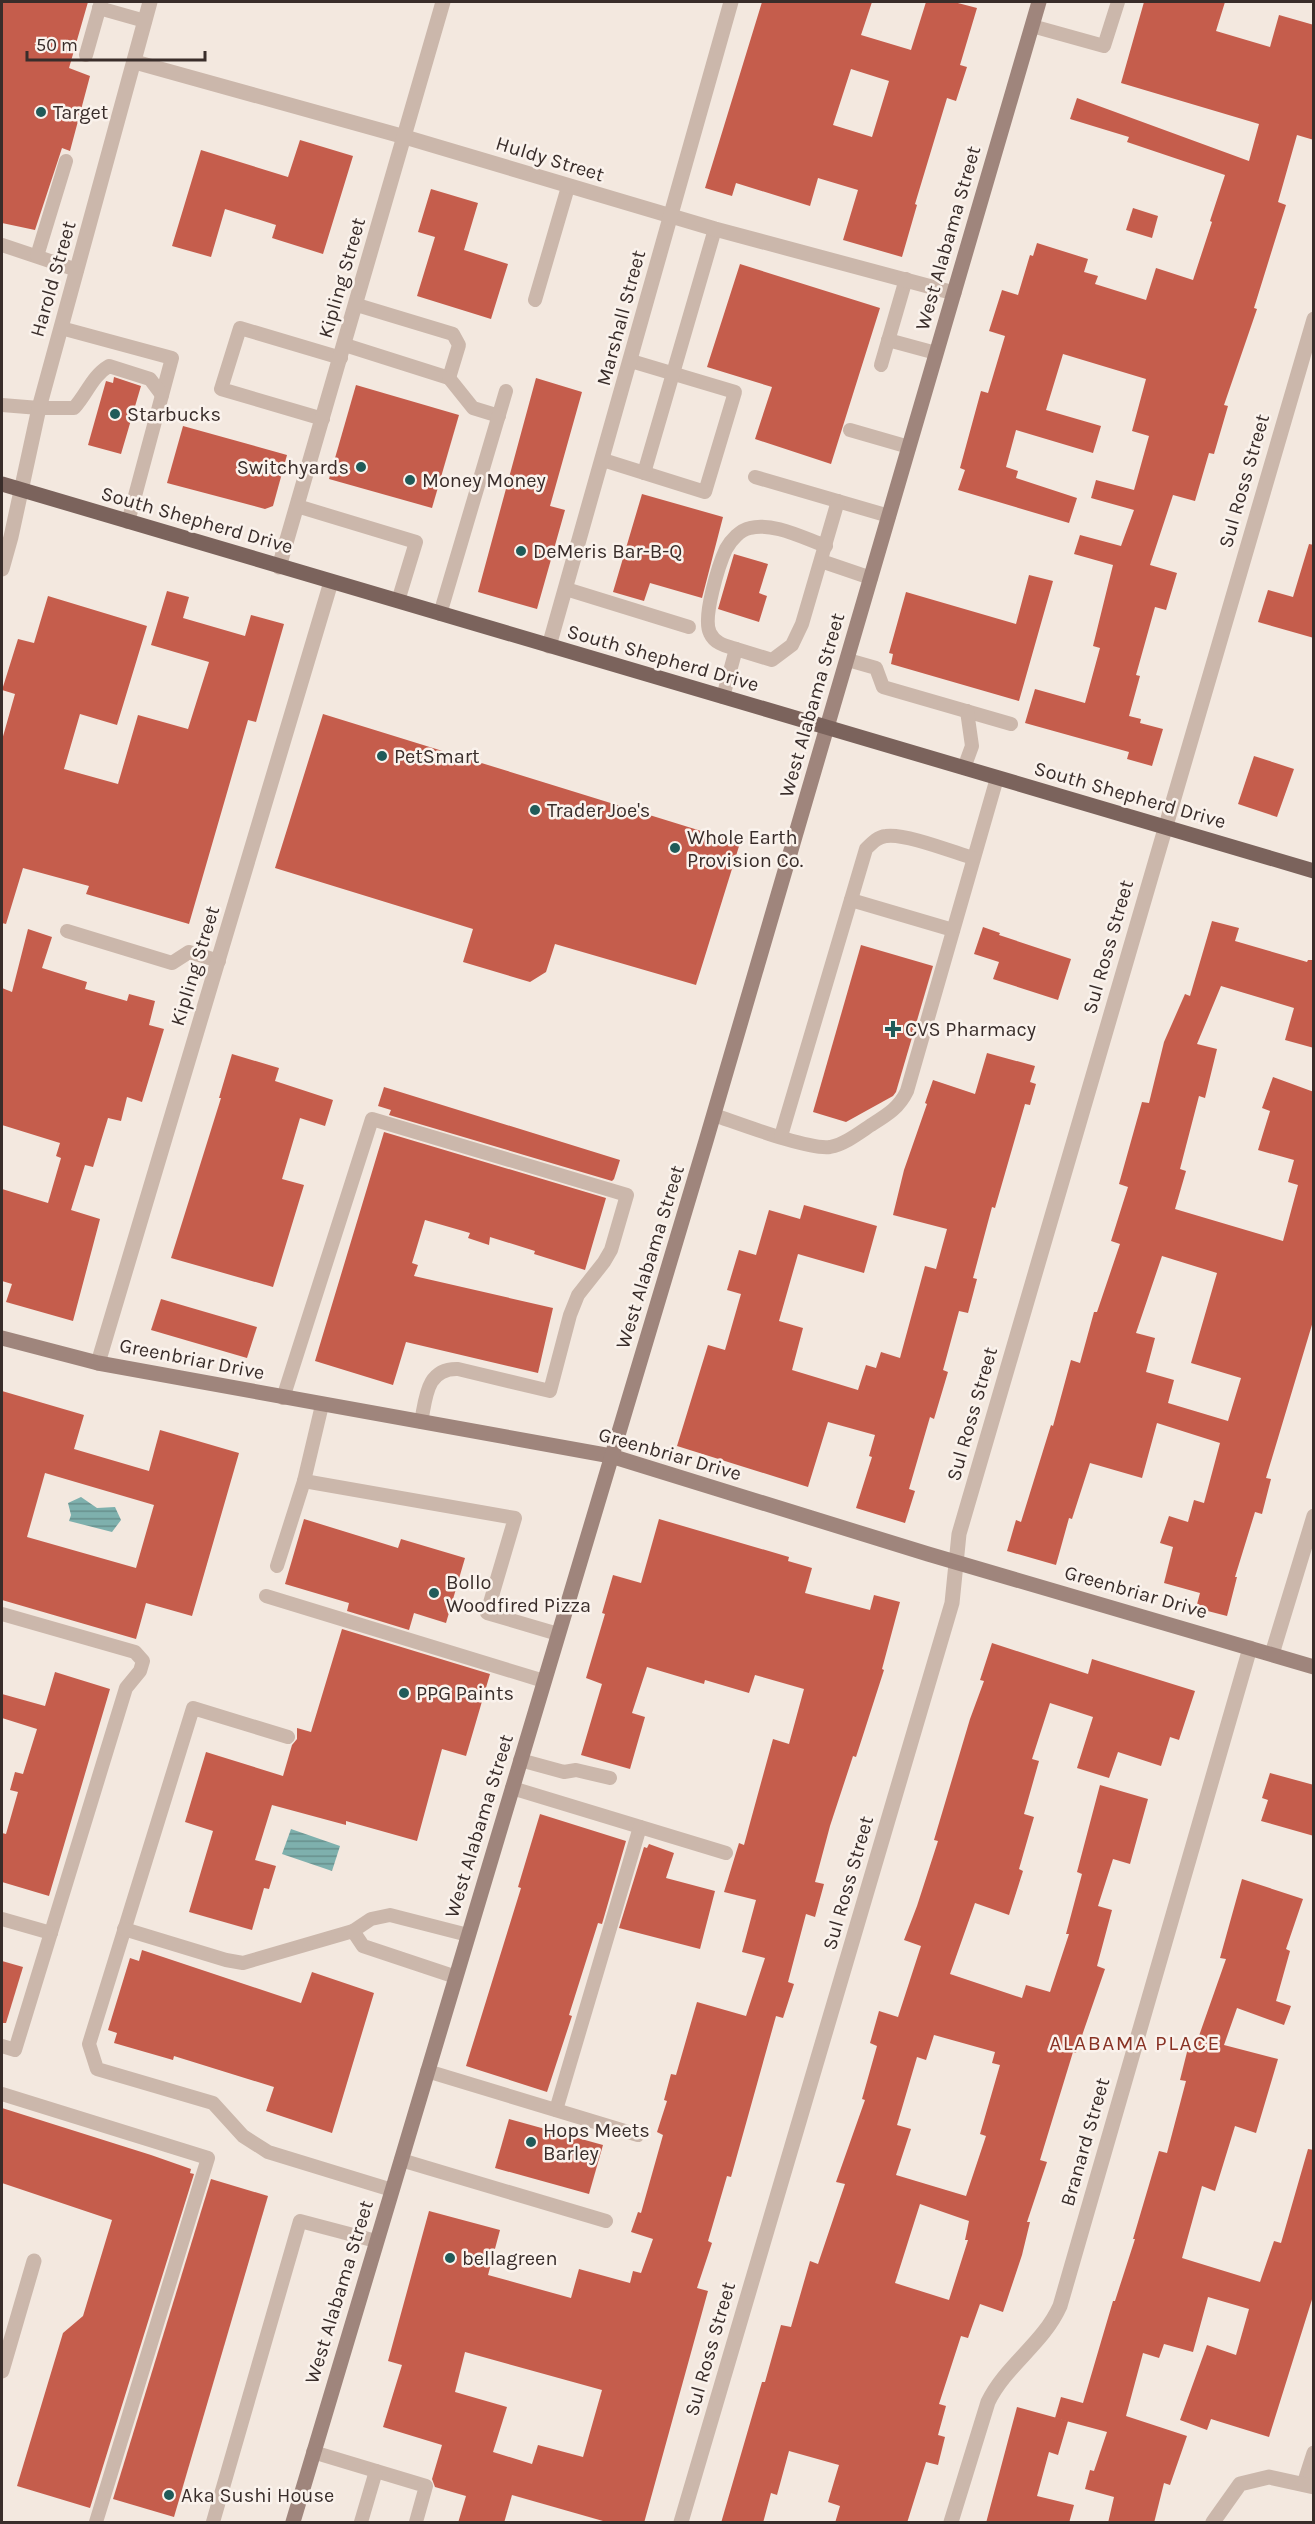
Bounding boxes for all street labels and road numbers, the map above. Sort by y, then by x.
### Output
street label: Huldy Street [493,132,607,186]
street label: West Alabama Street [911,143,985,333]
street label: Kipling Street [314,215,370,341]
street label: Harold Street [25,218,81,340]
street label: Marshall Street [592,247,650,388]
street label: Sul Ross Street [1214,411,1274,551]
street label: South Shepherd Drive [98,482,296,558]
street label: West Alabama Street [775,610,849,800]
street label: South Shepherd Drive [564,620,762,696]
street label: South Shepherd Drive [1031,757,1229,833]
street label: Sul Ross Street [1078,877,1138,1017]
street label: Kipling Street [166,903,224,1029]
street label: West Alabama Street [611,1162,689,1352]
street label: Greenbriar Drive [117,1334,267,1384]
street label: Sul Ross Street [942,1344,1002,1484]
street label: Greenbriar Drive [596,1423,744,1485]
street label: Greenbriar Drive [1062,1561,1210,1623]
street label: West Alabama Street [440,1731,518,1921]
street label: Sul Ross Street [818,1813,878,1953]
street label: Branard Street [1056,2075,1114,2209]
street label: West Alabama Street [300,2197,378,2387]
street label: Sul Ross Street [680,2279,740,2419]

